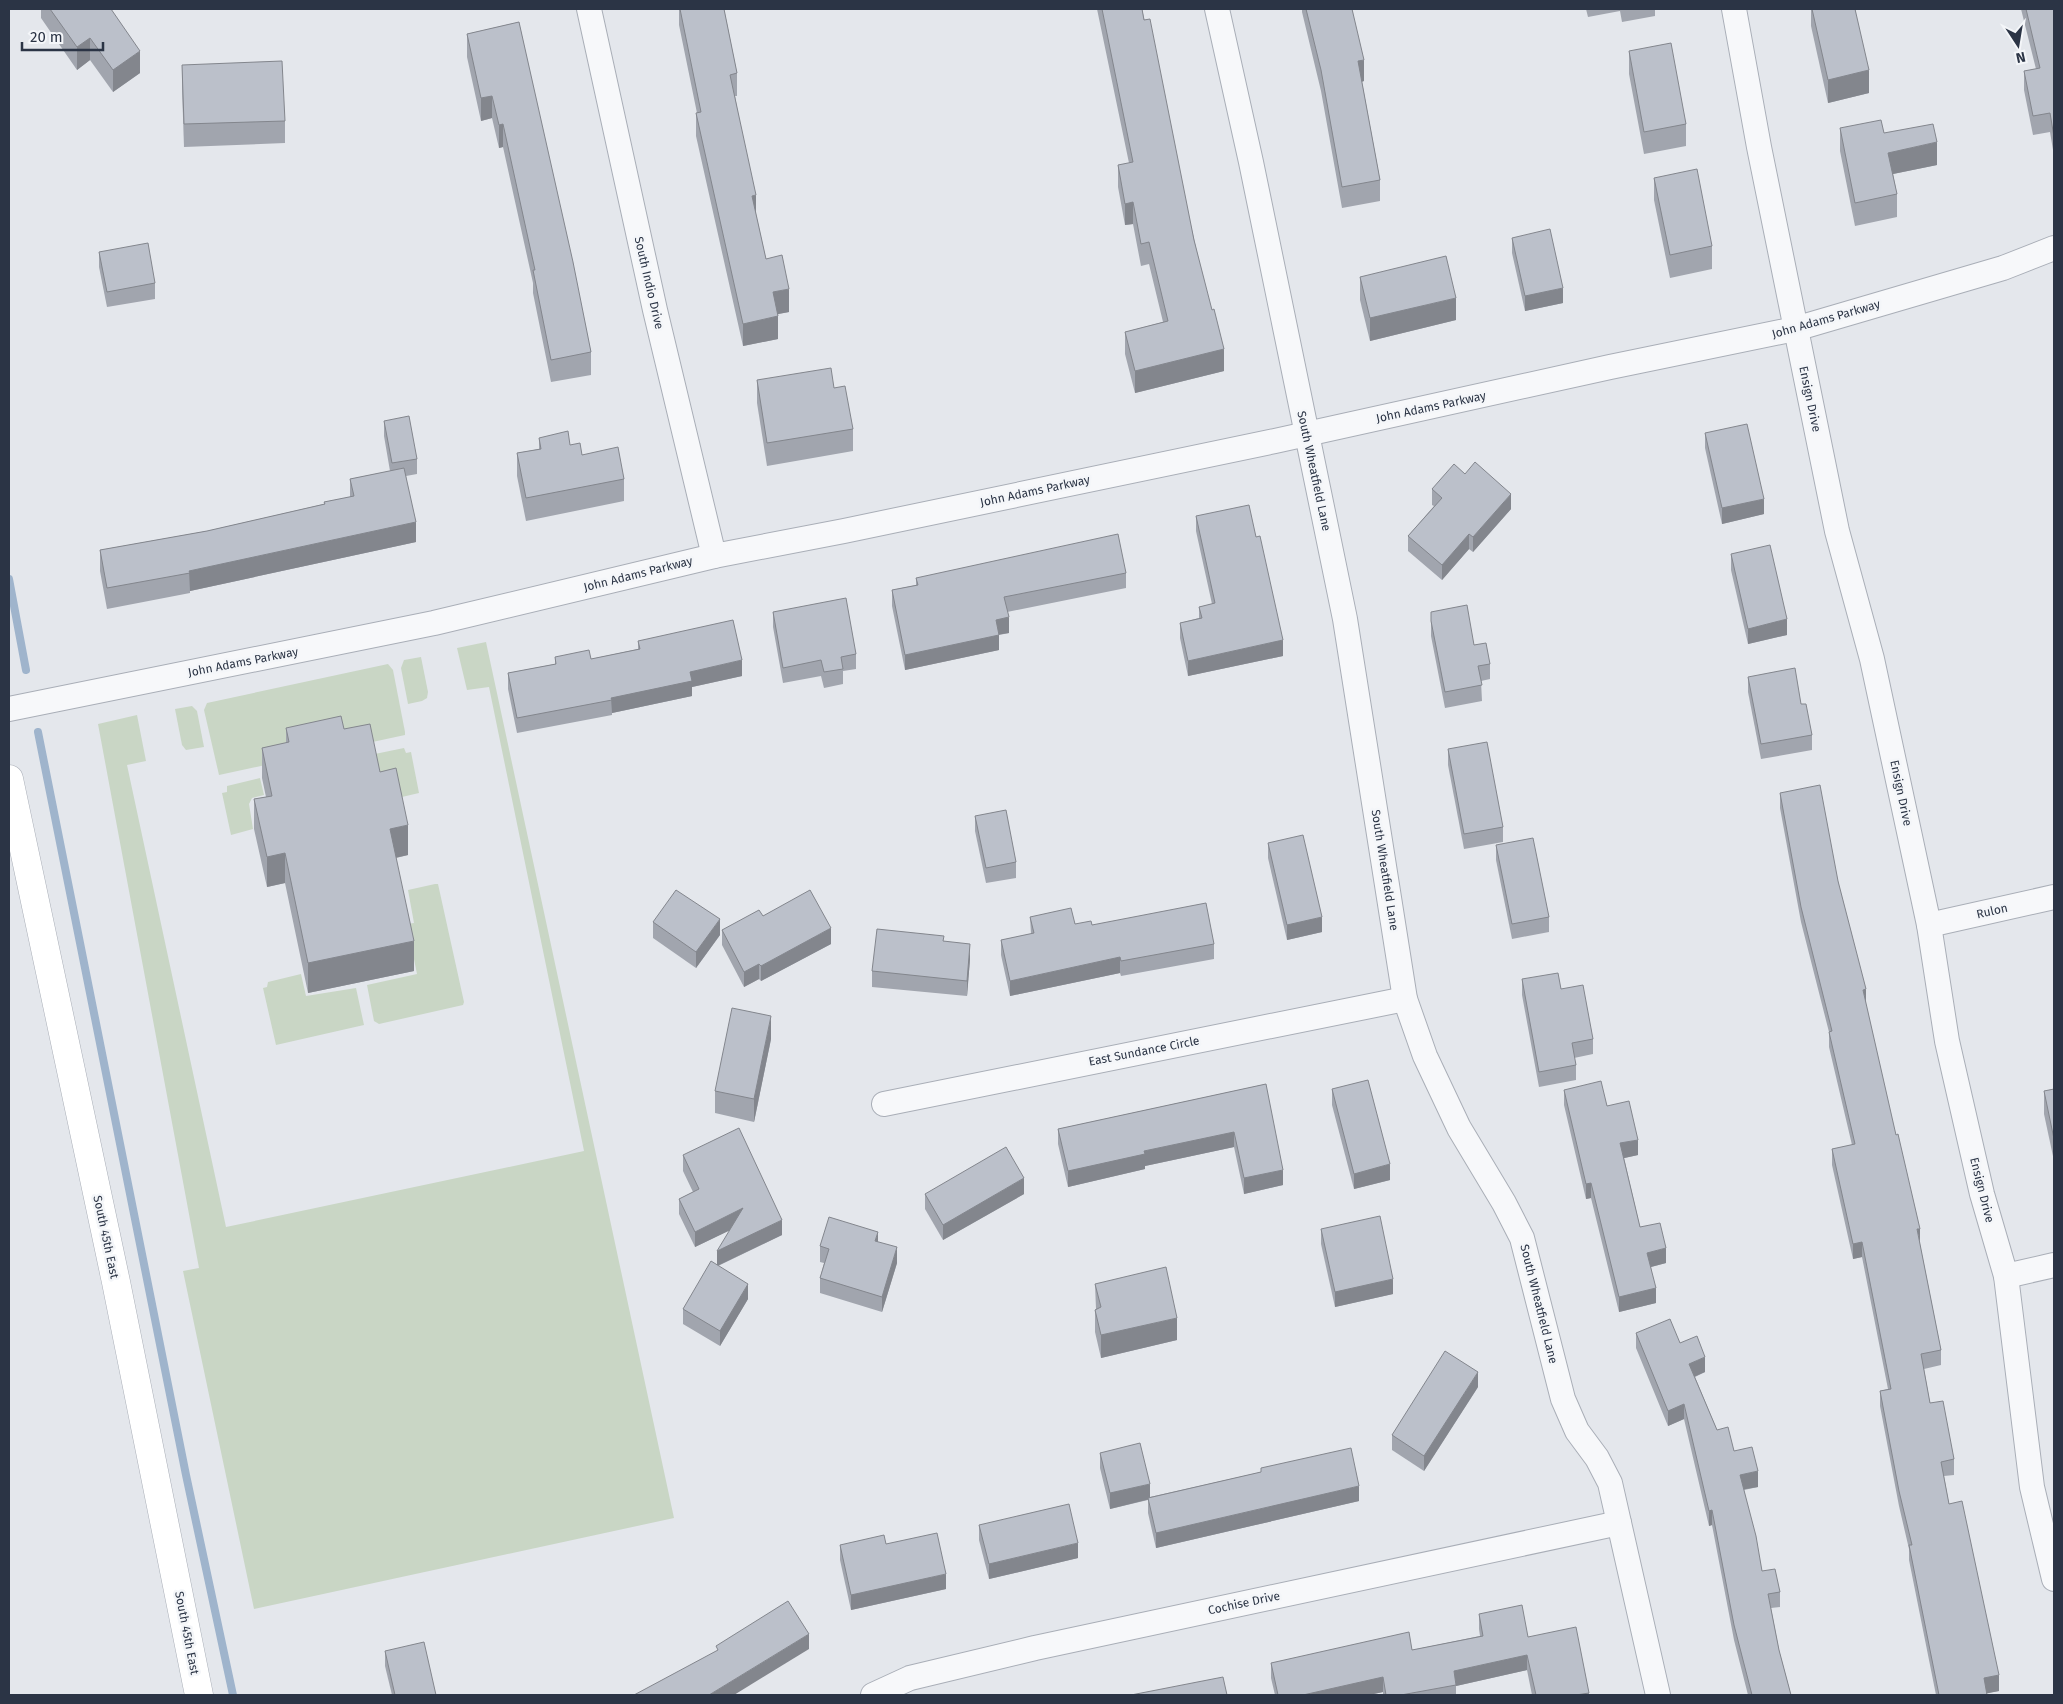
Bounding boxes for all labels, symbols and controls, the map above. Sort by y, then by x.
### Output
scale bar [22,20,104,52]
north arrow [1993,20,2043,70]
text: 20 m [30,28,63,46]
text: N [2014,48,2027,67]
street label: South Indio Drive [632,235,666,331]
street label: John Adams Parkway [1770,297,1882,341]
street label: Ensign Drive [1796,365,1824,433]
street label: John Adams Parkway [1375,389,1487,425]
street label: South Wheatfield Lane [1294,410,1334,532]
street label: John Adams Parkway [979,473,1091,509]
street label: John Adams Parkway [582,554,694,594]
street label: John Adams Parkway [187,644,299,680]
street label: Ensign Drive [1887,759,1915,827]
street label: South Wheatfield Lane [1369,808,1401,932]
street label: Rulon [1975,901,2009,921]
street label: East Sundance Circle [1087,1033,1201,1069]
street label: Ensign Drive [1967,1156,1997,1224]
street label: South 45th East [90,1194,122,1280]
street label: South Wheatfield Lane [1517,1243,1561,1365]
street label: Cochise Drive [1207,1589,1281,1617]
street label: South 45th East [172,1590,202,1676]

